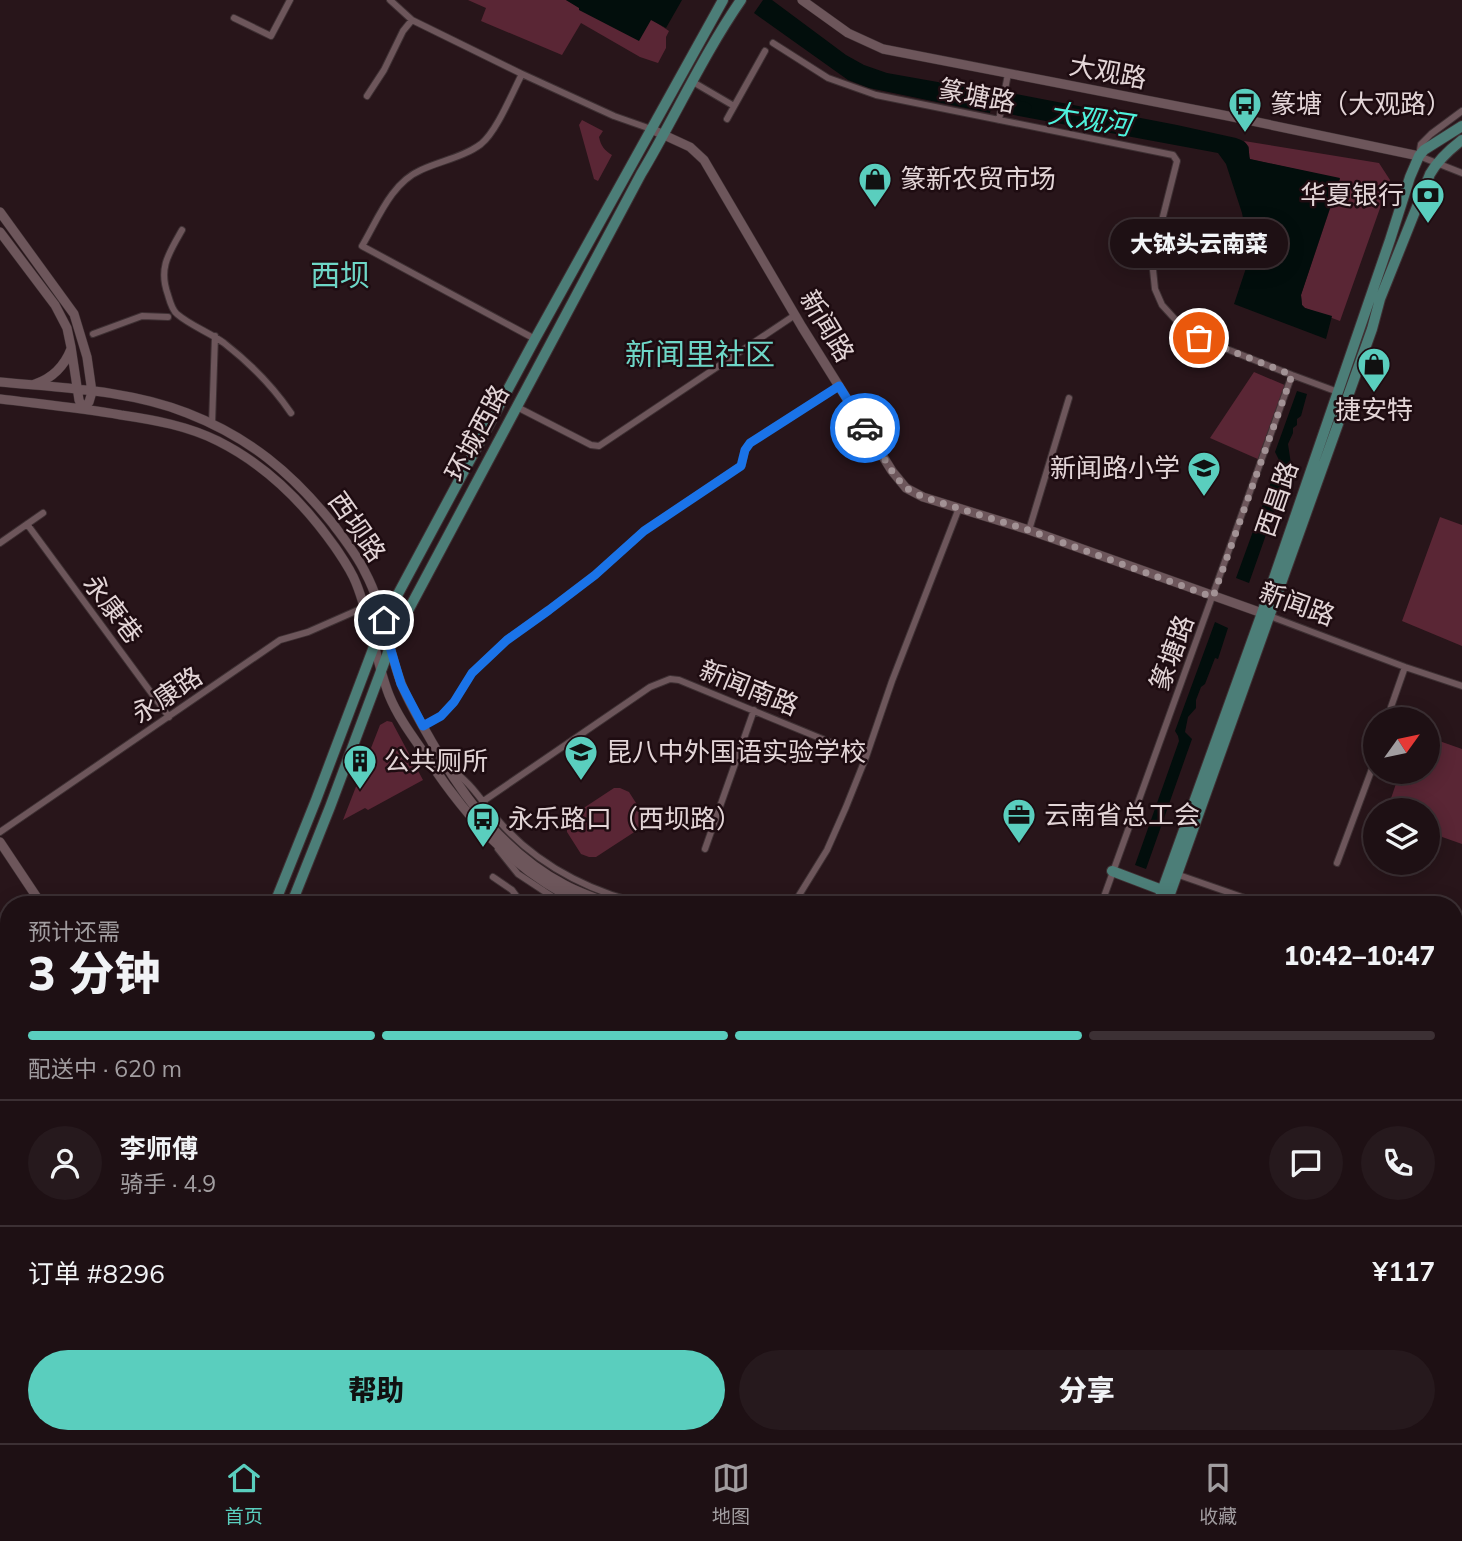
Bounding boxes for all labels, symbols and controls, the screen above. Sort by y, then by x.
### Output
street label: 大观路 [1067,48,1150,95]
street label: 篆塘路 [936,72,1019,119]
bus stop icon: 篆塘（大观路） [1226,85,1264,134]
place label: 篆塘（大观路） [1270,87,1452,120]
water label: 大观河 [1046,95,1139,143]
shop icon: 篆新农贸市场 [856,160,894,209]
place label: 篆新农贸市场 [900,162,1056,195]
bank icon: 华夏银行 [1409,176,1447,225]
place label: 华夏银行 [1300,178,1404,211]
callout: 大钵头云南菜 [1110,219,1288,268]
text: 大钵头云南菜 [1130,229,1268,258]
district label: 西坝 [310,256,370,294]
street label: 新闻路 [793,284,862,368]
pin [1169,308,1229,368]
icon: bag [1180,319,1218,357]
district label: 新闻里社区 [625,335,775,373]
shop icon: 捷安特 [1355,345,1393,394]
street label: 环城西路 [438,379,516,486]
courier [830,393,900,463]
place label: 捷安特 [1335,393,1413,426]
icon: car [846,409,884,447]
school or university icon: 新闻路小学 [1185,449,1223,498]
place label: 新闻路小学 [1050,451,1180,484]
street label: 西昌路 [1248,457,1305,541]
street label: 西坝路 [322,485,393,568]
street label: 永康巷 [77,568,150,650]
street label: 新闻路 [1255,575,1339,632]
pin [354,590,414,650]
icon: home [365,601,403,639]
street label: 篆塘路 [1143,611,1200,695]
street label: 新闻南路 [695,653,804,722]
street label: 永康路 [125,659,208,730]
north arrow [1363,707,1440,784]
map controls [1363,707,1440,875]
school or university icon: 昆八中外国语实验学校 [562,733,600,782]
place label: 昆八中外国语实验学校 [606,735,866,768]
building icon: 公共厕所 [341,742,379,791]
place label: 公共厕所 [384,744,488,777]
office icon: 云南省总工会 [1000,796,1038,845]
place label: 云南省总工会 [1044,798,1200,831]
button: layers [1363,798,1440,875]
bus stop icon: 永乐路口（西坝路） [464,800,502,849]
place label: 永乐路口（西坝路） [508,802,742,835]
text: 预计还需 [28,917,120,946]
text: 10:42–10:47 [1284,939,1435,972]
text: 3 分钟 [28,944,161,1002]
text: 配送中 · 620 m [28,1054,182,1083]
button: person [28,1126,102,1200]
button: chat [1269,1126,1343,1200]
button: phone [1361,1126,1435,1200]
text: 李师傅 [120,1132,198,1165]
text: 骑手 · 4.9 [120,1169,216,1198]
text: ¥117 [1373,1255,1435,1288]
text: 订单 #8296 [28,1257,165,1290]
button: 帮助 [28,1350,725,1430]
button: 分享 [739,1350,1435,1430]
tab: 首页 [225,1459,263,1528]
tab: 地图 [712,1459,750,1528]
tab: 收藏 [1199,1459,1237,1528]

